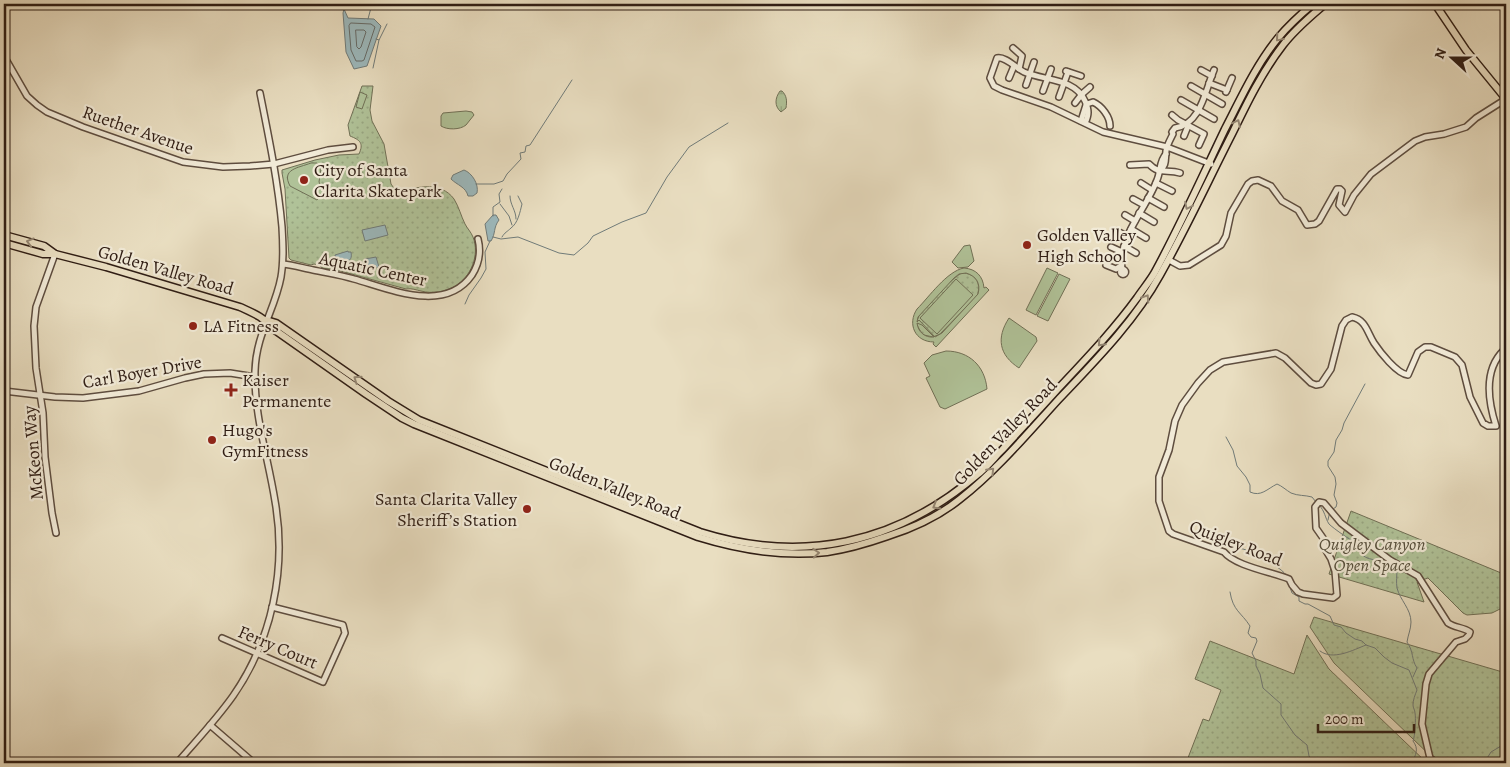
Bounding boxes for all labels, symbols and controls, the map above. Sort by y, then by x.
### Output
one-way arrow [1276,32,1284,41]
north arrow [1428,32,1478,82]
text: N [1430,45,1451,62]
street label: Ruether Avenue [79,100,197,160]
one-way arrow [1231,119,1241,128]
place label: City of Santa Clarita Skatepark [314,158,442,203]
marker: City of Santa Clarita Skatepark [298,174,310,186]
one-way arrow [1184,201,1194,210]
place label: Golden Valley High School [1037,223,1137,268]
one-way arrow [26,237,35,248]
street label: Golden Valley Road [95,239,237,301]
marker: Golden Valley High School [1021,239,1033,251]
street label: Aquatic Center [316,246,429,292]
one-way arrow [1139,294,1149,303]
place label: LA Fitness [203,314,279,338]
marker: LA Fitness [187,320,199,332]
one-way arrow [1098,337,1107,346]
street label: Carl Boyer Drive [81,350,203,394]
place label: Kaiser Permanente [242,368,331,413]
street label: Golden Valley Road [948,373,1062,491]
one-way arrow [353,376,363,385]
marker: Kaiser Permanente [224,383,238,397]
street label: McKeon Way [17,404,49,501]
place label: Hugo's GymFitness [222,418,309,463]
marker: Hugo's GymFitness [206,434,218,446]
street label: Golden Valley Road [546,451,685,525]
one-way arrow [985,468,994,477]
place label: Santa Clarita Valley Sheriff’s Station [375,487,518,532]
one-way arrow [932,499,941,509]
marker: Santa Clarita Valley Sheriff’s Station [521,503,533,515]
street label: Quigley Road [1186,514,1286,572]
park label: Quigley Canyon Open Space [1319,532,1425,577]
one-way arrow [812,548,820,559]
street label: Ferry Court [234,619,322,675]
scale bar [1318,702,1414,734]
text: 200 m [1325,709,1364,729]

